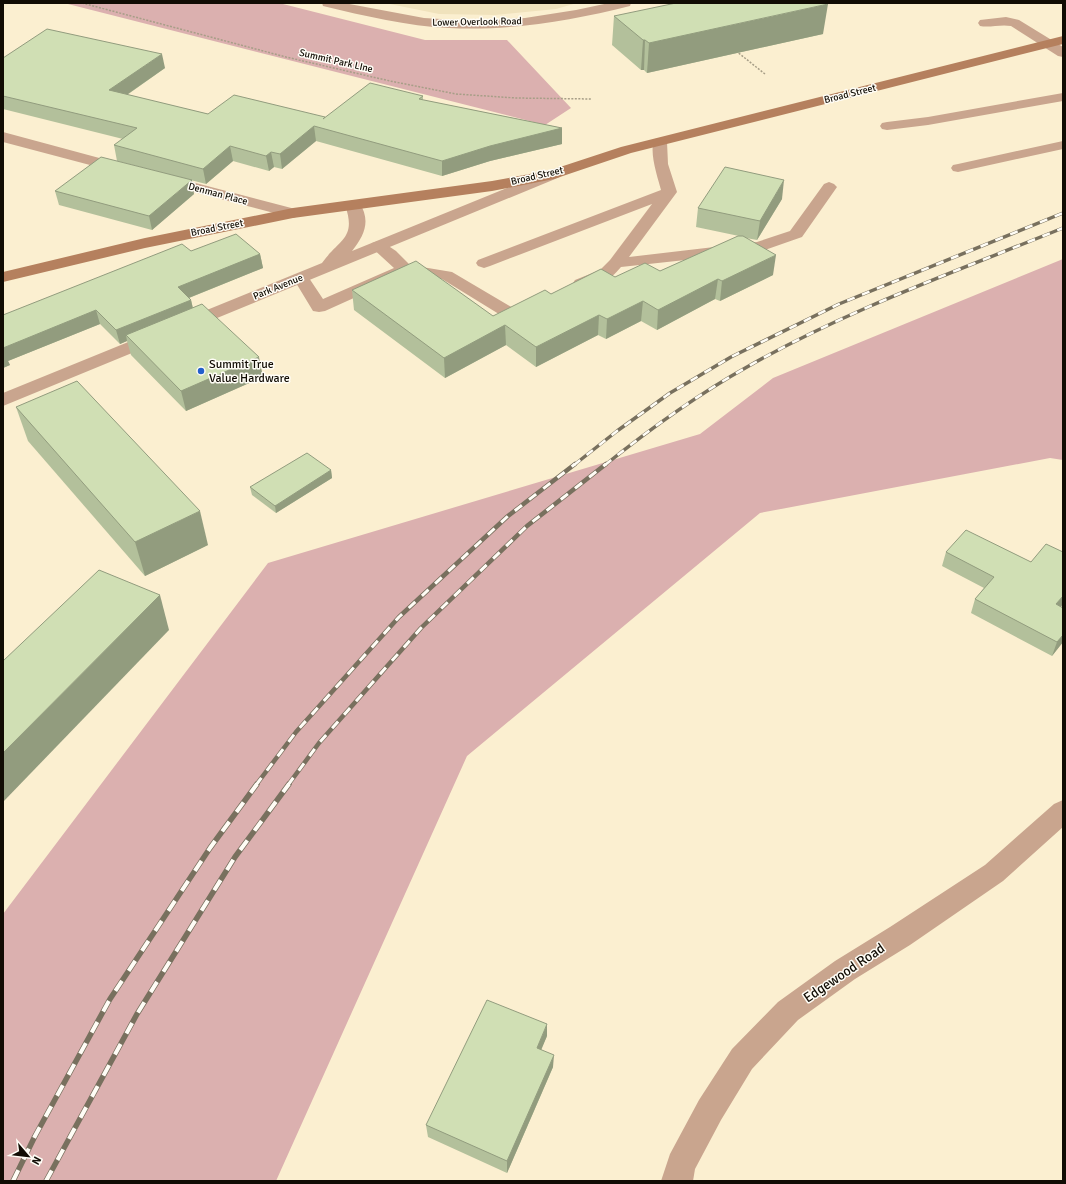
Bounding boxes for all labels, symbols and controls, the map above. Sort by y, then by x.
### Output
street label: Lower Overlook Road [432,15,522,29]
street label: Summit Park LIne [298,47,374,75]
street label: Broad Street [823,82,878,106]
street label: Broad Street [510,164,565,188]
street label: Denman Place [187,180,249,208]
street label: Broad Street [190,217,245,239]
street label: Park Avenue [251,272,305,302]
place label: Summit True Value Hardware [209,357,290,386]
marker: Summit True Value Hardware [196,366,206,376]
street label: Edgewood Road [800,940,888,1006]
north arrow [8,1136,48,1176]
text: N [29,1154,44,1167]

